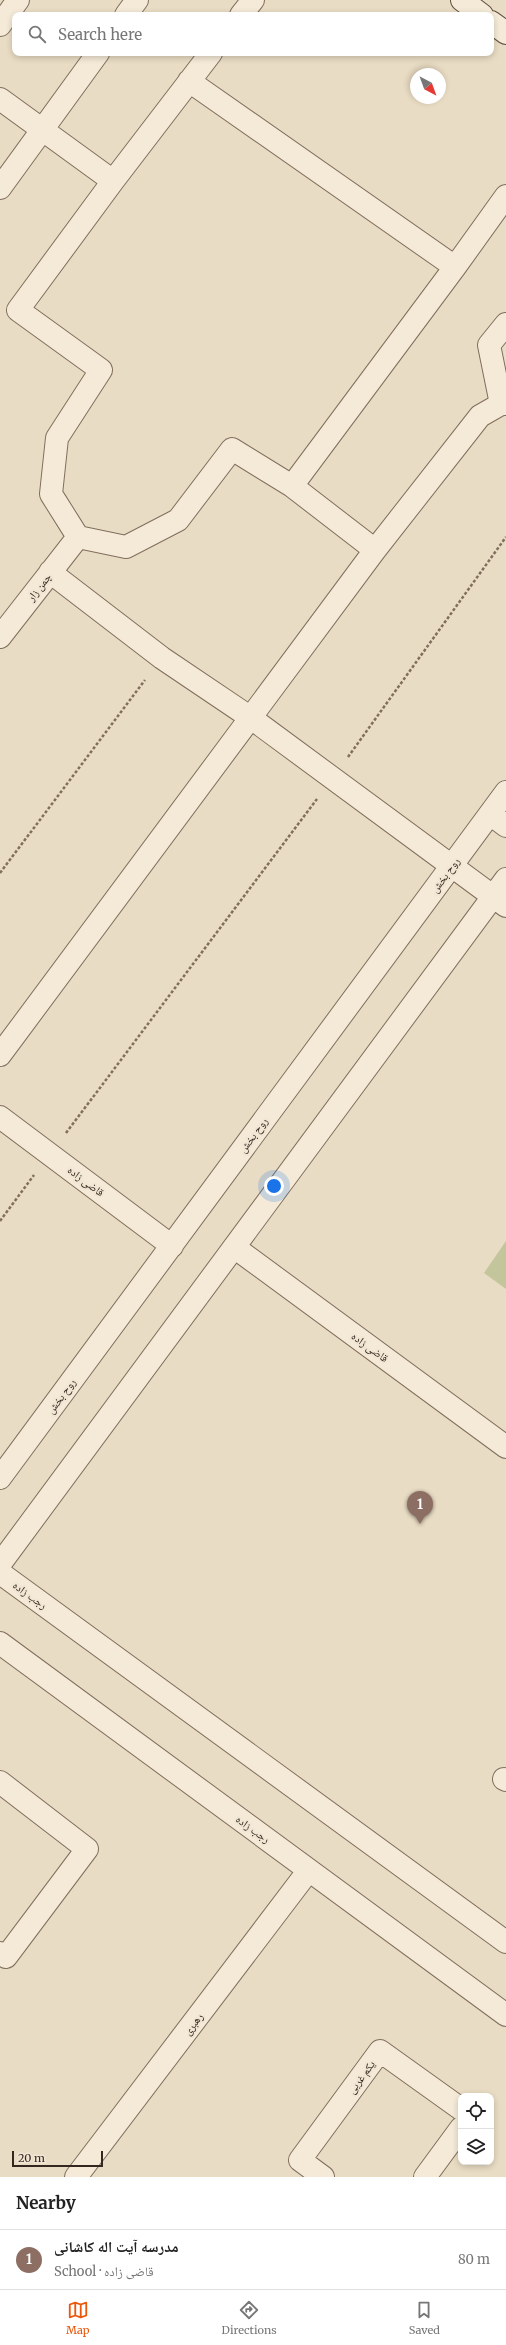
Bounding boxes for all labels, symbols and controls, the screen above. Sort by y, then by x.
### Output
search box [12,12,494,56]
icon: search [26,23,48,45]
text: Search here [58,25,142,44]
north arrow [410,68,446,104]
street label: چمن زار [23,570,54,605]
street label: روح بخش [427,854,463,896]
street label: روح بخش [235,1114,271,1156]
street label: قاضی زاده [65,1163,107,1199]
your location [264,1176,284,1196]
street label: قاضی زاده [349,1329,391,1365]
street label: روح بخش [43,1375,79,1417]
pin: 1 [407,1491,433,1524]
street label: رجب زاده [10,1578,50,1612]
street label: رجب زاده [233,1812,273,1846]
street label: رهبری [180,2010,206,2038]
street label: یکم غربی [344,2057,379,2097]
map controls [458,2093,494,2165]
button: locate [458,2093,494,2129]
button: layers [458,2129,494,2165]
scale bar [12,2149,103,2168]
text: 20 m [18,2151,45,2165]
text: Nearby [16,2192,76,2214]
text: مدرسه آیت اله کاشانی [54,2237,179,2256]
text: 1 [26,2251,32,2268]
text: 80 m [458,2251,490,2268]
text: School · قاضی زاده [54,2263,154,2280]
tab: Map [66,2299,90,2337]
tab: Directions [222,2299,277,2337]
tab: Saved [409,2299,440,2337]

